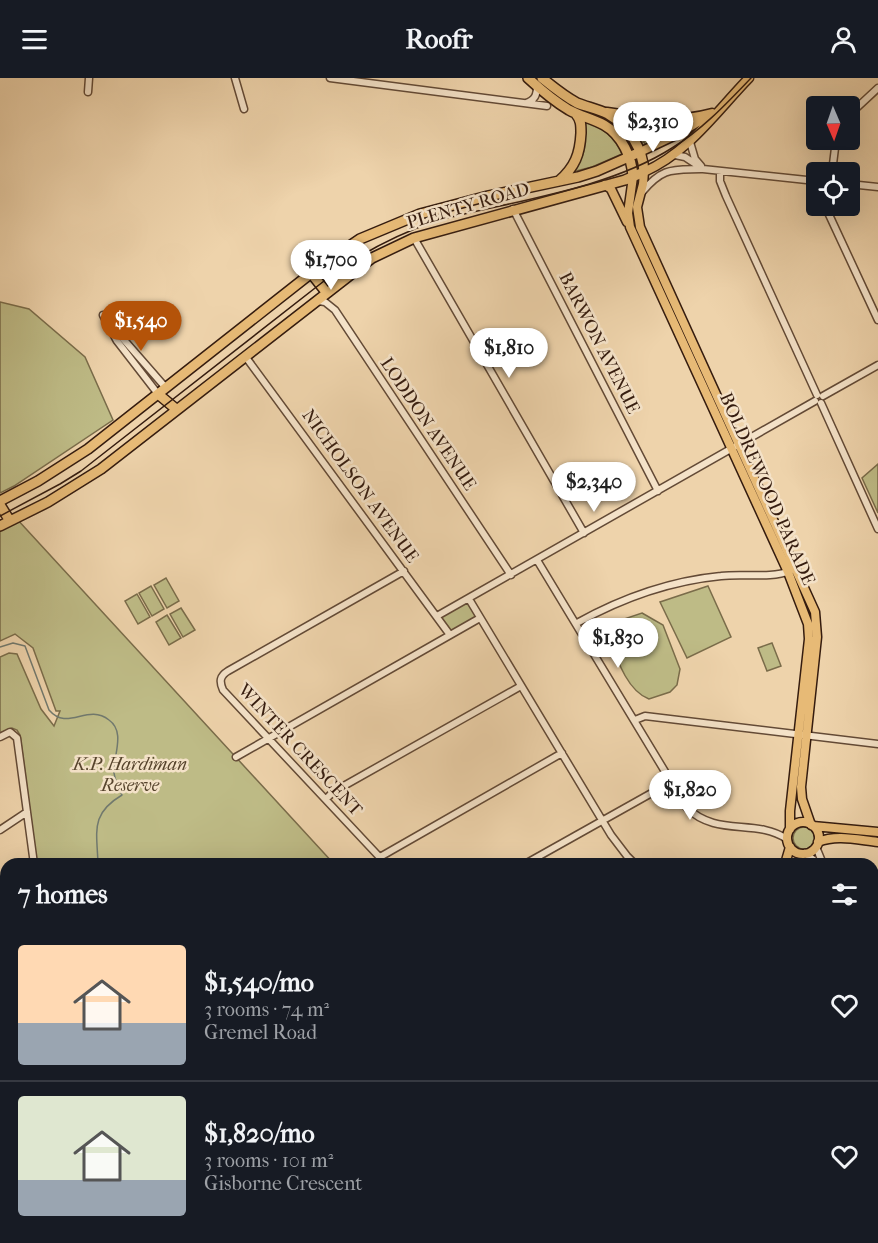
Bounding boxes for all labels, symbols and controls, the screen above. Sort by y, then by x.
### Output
icon: menu [18,23,51,56]
text: Roofr [406,23,472,55]
icon: person [827,23,860,56]
north arrow [806,96,860,150]
map controls [806,96,860,216]
pin: $2,310 [604,102,702,153]
text: $2,310 [627,110,679,133]
button: locate [806,162,860,216]
street label: PLENTY ROAD [404,178,532,234]
pin: $1,700 [282,240,380,291]
text: $1,700 [305,248,357,271]
street label: BARWON AVENUE [554,269,644,417]
pin: $1,540 [92,301,190,352]
text: $1,540 [115,309,167,332]
pin: $1,810 [460,328,558,379]
text: $1,810 [484,336,534,359]
street label: LODDON AVENUE [376,354,480,494]
street label: BOLDREWOOD PARADE [715,390,819,588]
street label: NICHOLSON AVENUE [297,405,423,567]
pin: $2,340 [545,462,643,513]
text: $2,340 [566,470,622,493]
pin: $1,830 [569,618,667,669]
text: $1,830 [592,626,644,649]
street label: WINTER CRESCENT [233,679,367,821]
park label: K.P. Hardiman Reserve [71,754,187,796]
pin: $1,820 [641,770,739,821]
text: $1,820 [663,778,717,801]
icon: filters [828,878,861,911]
text: 7 homes [18,879,108,910]
text: $1,540/mo [204,967,314,998]
icon: home [66,969,138,1041]
icon: heart [828,989,861,1022]
text: 3 rooms · 74 m² [204,998,329,1021]
text: Gremel Road [204,1021,317,1044]
text: $1,820/mo [204,1118,315,1149]
icon: home [66,1120,138,1192]
icon: heart [828,1140,861,1173]
text: 3 rooms · 101 m² [204,1149,333,1172]
text: Gisborne Crescent [204,1172,363,1195]

